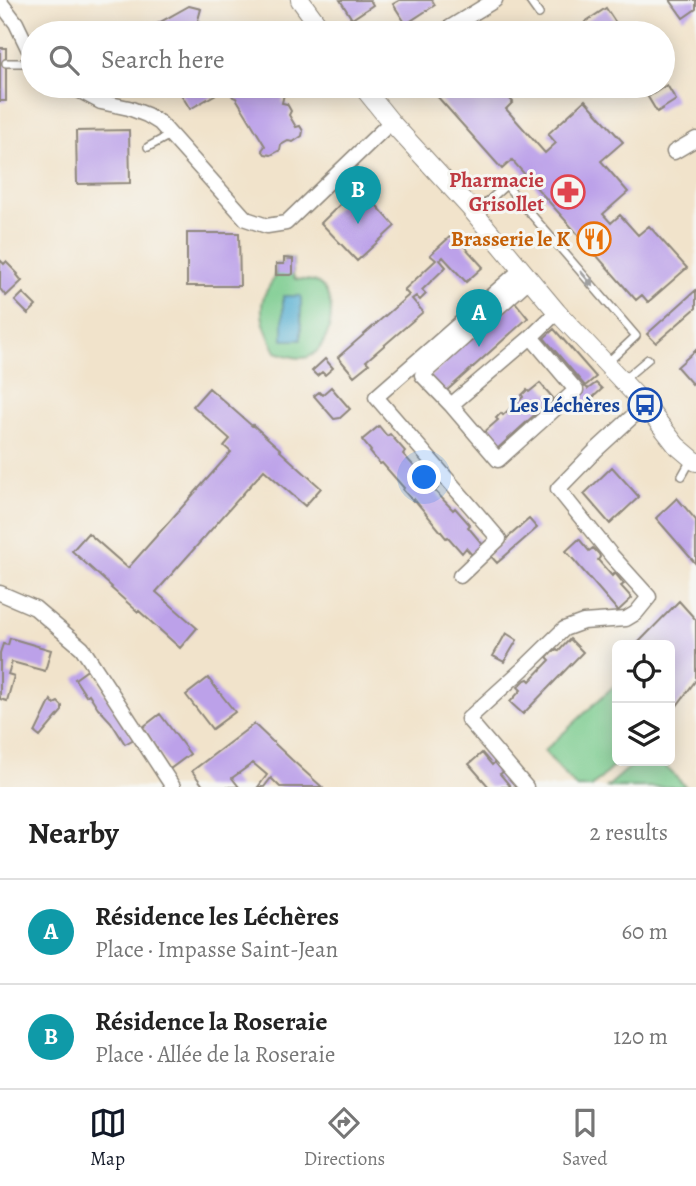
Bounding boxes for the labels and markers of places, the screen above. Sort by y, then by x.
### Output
pin: B [335,166,381,224]
place label: Pharmacie Grisollet [449,166,544,218]
pharmacy icon: Pharmacie Grisollet [549,173,587,211]
restaurant icon: Brasserie le K [575,220,613,258]
place label: Brasserie le K [451,225,570,253]
pin: A [456,289,502,347]
bus stop icon: Les Léchères [626,386,664,424]
place label: Les Léchères [509,391,620,419]

